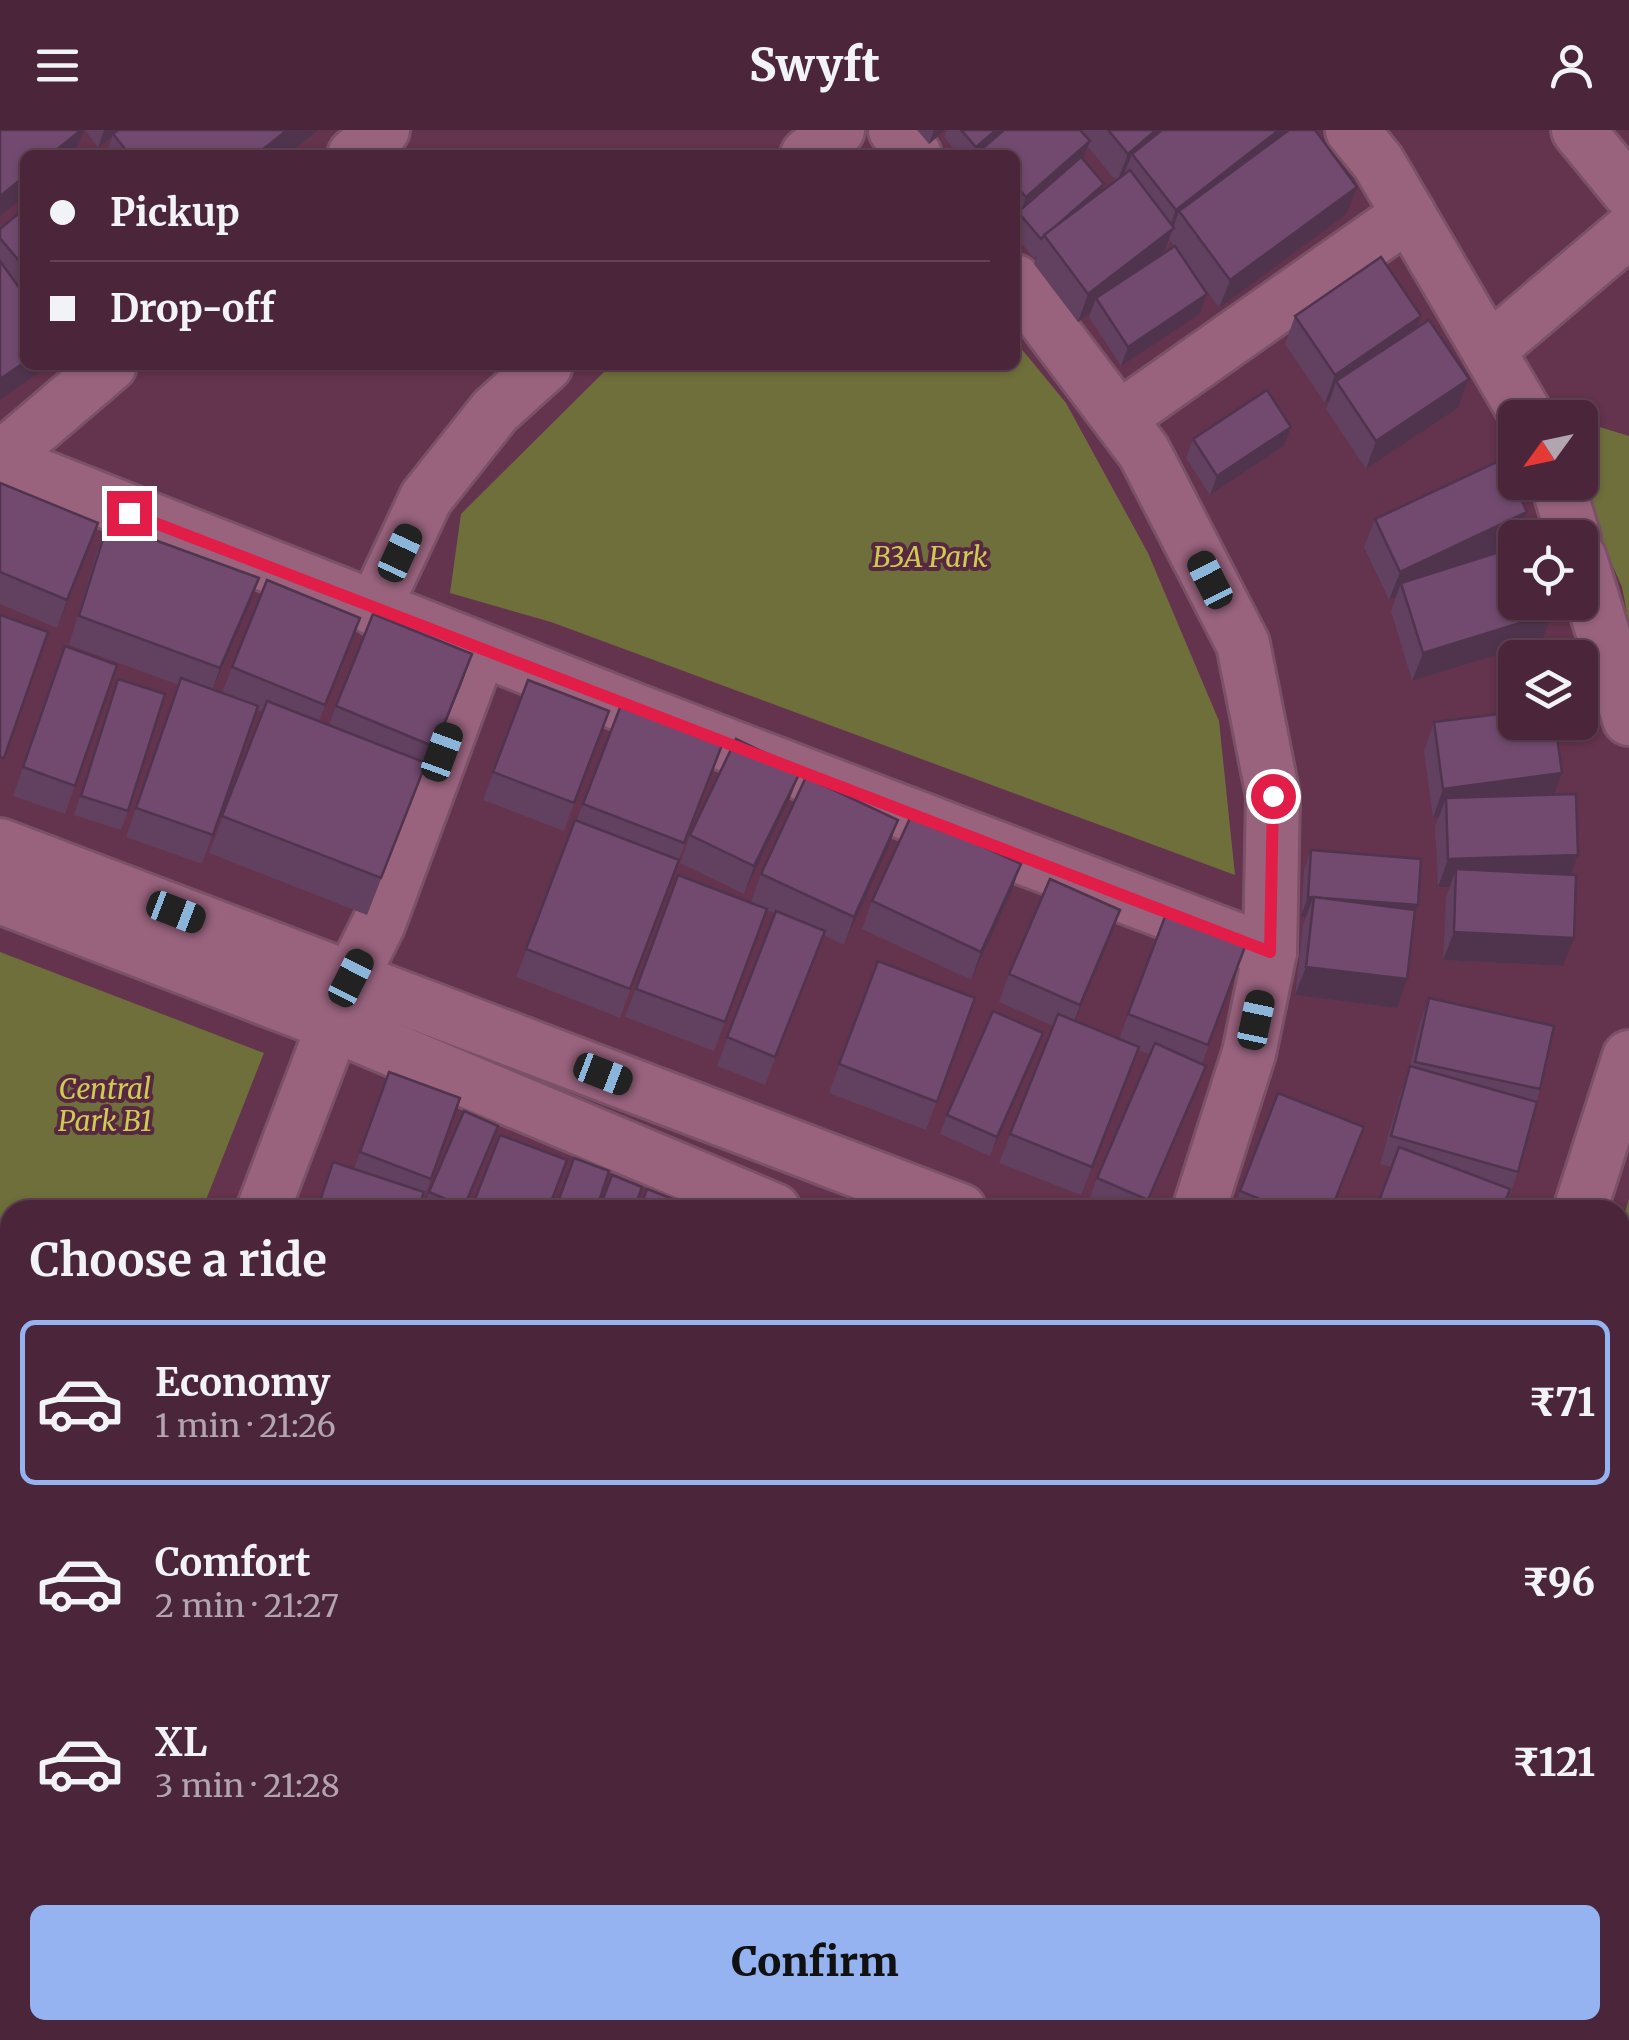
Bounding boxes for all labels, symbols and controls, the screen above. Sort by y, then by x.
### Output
text: Swyft [749,37,880,93]
icon: menu [30,38,85,93]
icon: person [1544,38,1599,93]
text: Pickup [110,189,240,236]
text: Drop-off [110,285,275,332]
north arrow [1498,400,1598,500]
map controls [1498,400,1598,740]
route end [107,491,152,536]
car [374,519,426,587]
button: locate [1498,520,1598,620]
park label: B3A Park [873,539,987,575]
car [1183,546,1237,614]
button: layers [1498,640,1598,740]
car [418,719,466,785]
route start [1251,774,1296,819]
car [143,887,209,937]
car [324,944,378,1012]
car [1235,988,1277,1052]
car [570,1049,636,1099]
park label: Central Park B1 [58,1071,152,1139]
text: Choose a ride [30,1232,327,1288]
icon: car [35,1358,125,1448]
text: Economy [155,1359,330,1406]
text: ₹71 [1528,1379,1595,1426]
text: 1 min · 21:26 [155,1406,336,1446]
icon: car [35,1538,125,1628]
text: Comfort [155,1539,311,1586]
text: ₹96 [1522,1559,1595,1606]
text: 2 min · 21:27 [155,1586,339,1626]
icon: car [35,1718,125,1808]
text: XL [155,1719,207,1766]
text: ₹121 [1512,1739,1595,1786]
text: 3 min · 21:28 [155,1766,340,1806]
button: Confirm [30,1905,1600,2020]

